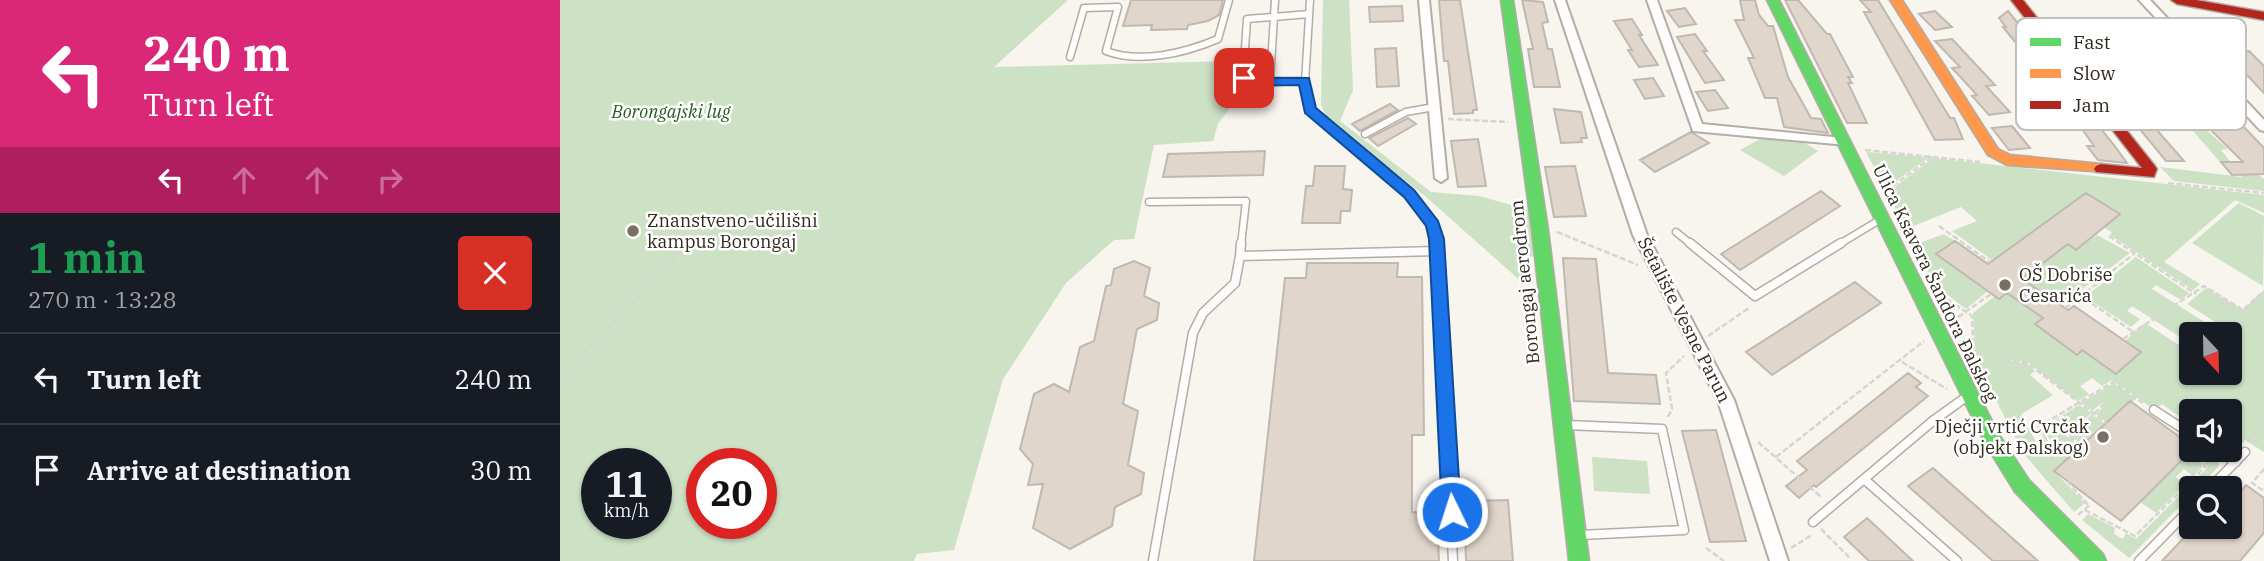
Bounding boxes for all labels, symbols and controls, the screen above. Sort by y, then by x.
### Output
legend [2016,18,2246,130]
text: 240 m [143,21,290,84]
icon: left [28,28,119,119]
text: Fast [2073,30,2111,54]
pin [1214,48,1274,108]
icon: arrive [1225,59,1263,97]
text: Slow [2073,61,2115,85]
text: Turn left [143,83,274,125]
text: Jam [2073,93,2110,117]
park label: Borongajski lug [611,100,731,123]
street label: Ulica Ksavera Šandora Đalskog [1868,160,2004,406]
icon: left [152,161,190,199]
icon: ahead [225,161,263,199]
icon: ahead [298,161,336,199]
icon: right [371,161,409,199]
street label: Borongaj aerodrom [1504,199,1545,365]
place label: Znanstveno-učilišni kampus Borongaj [647,209,818,253]
marker: Znanstveno-učilišni kampus Borongaj [625,223,641,239]
text: 1 min [28,230,146,285]
street label: Šetalište Vesne Parun [1633,233,1737,406]
button: close [458,236,532,310]
place label: OŠ Dobriše Cesarića [2019,262,2112,307]
marker: OŠ Dobriše Cesarića [1997,277,2013,293]
text: 270 m · 13:28 [28,284,177,314]
north arrow [2179,322,2242,385]
map controls [2179,322,2242,539]
icon: left [28,360,66,398]
text: Turn left [87,362,201,396]
text: 240 m [454,362,532,396]
button: sound [2179,399,2242,462]
place label: Dječji vrtić Cvrčak (objekt Đalskog) [1935,415,2089,459]
marker: Dječji vrtić Cvrčak (objekt Đalskog) [2095,429,2111,445]
speed limit sign: 20 [686,448,777,539]
icon: arrive [28,451,66,489]
text: Arrive at destination [87,453,351,487]
text: 30 m [470,453,532,487]
text: 11 [605,461,648,507]
position arrow [1415,475,1489,549]
button: search [2179,476,2242,539]
text: km/h [604,499,649,522]

